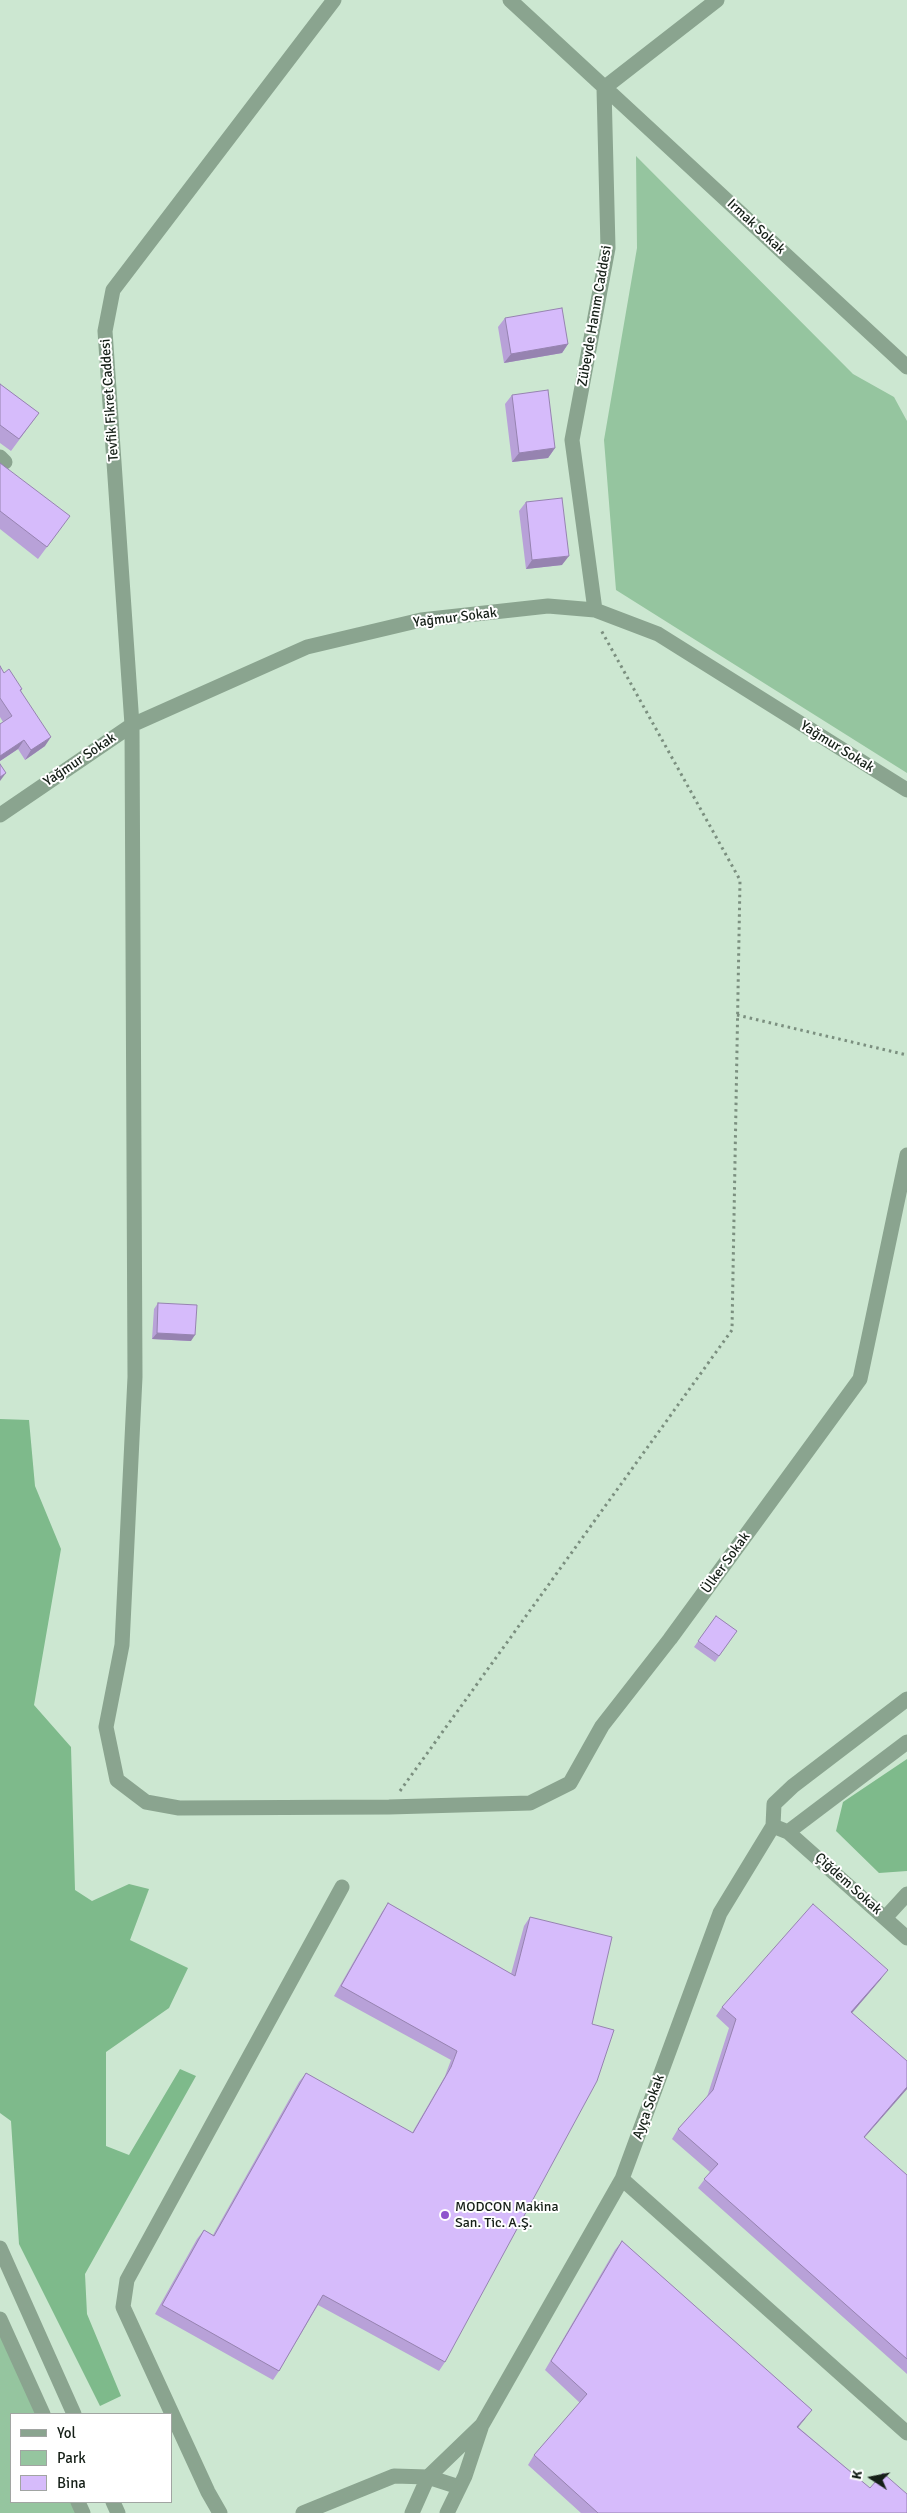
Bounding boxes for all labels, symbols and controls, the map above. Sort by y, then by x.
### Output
street label: Irmak Sokak [723,196,789,258]
street label: Zübeyde Hanım Caddesi [574,244,616,388]
street label: Tevfik Fikret Caddesi [97,338,123,462]
street label: Yağmur Sokak [412,605,498,631]
street label: Yağmur Sokak [797,718,877,776]
street label: Yağmur Sokak [40,730,120,790]
street label: Ülker Sokak [698,1529,754,1597]
street label: Çiğdem Sokak [811,1849,885,1919]
street label: Ayça Sokak [630,2072,668,2142]
place label: MODCON Makina San. Tic. A.Ş. [455,2199,559,2232]
marker: MODCON Makina San. Tic. A.Ş. [439,2209,451,2221]
legend [10,2413,172,2503]
text: Yol [57,2424,76,2442]
text: Park [57,2449,86,2467]
north arrow [847,2453,897,2503]
text: K [848,2469,866,2481]
text: Bina [57,2474,86,2492]

